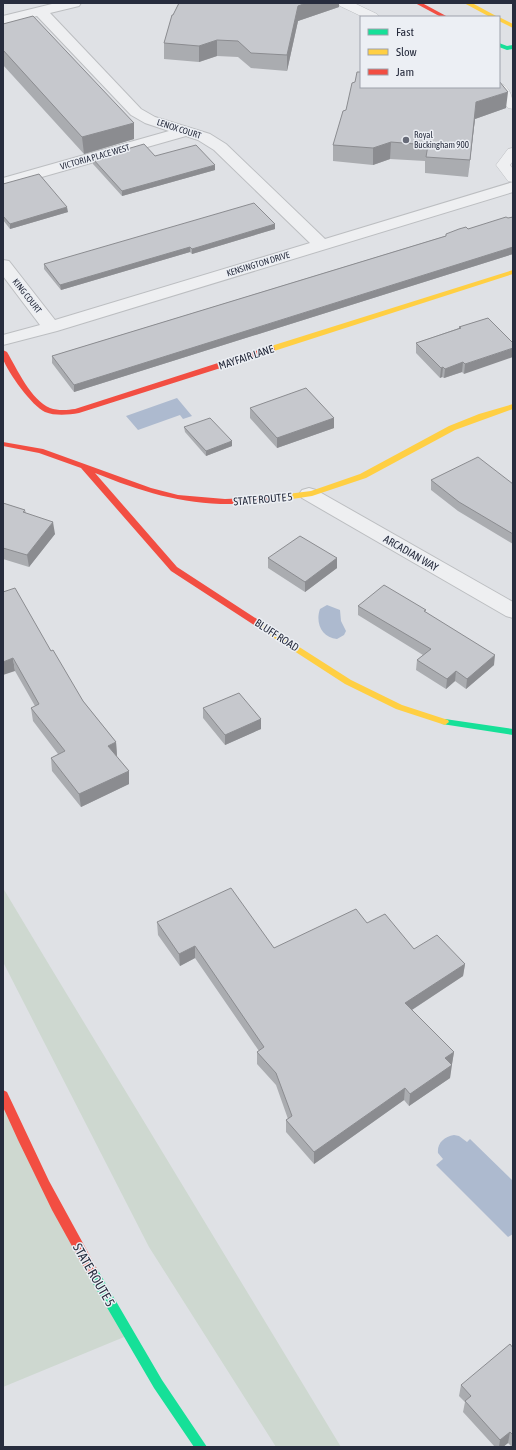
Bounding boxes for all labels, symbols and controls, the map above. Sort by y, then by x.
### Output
legend [360,16,500,88]
text: Fast [396,25,414,39]
text: Slow [396,45,417,59]
text: Jam [396,65,414,79]
street label: LENOX COURT [156,117,202,141]
place label: Royal Buckingham 900 [414,130,469,150]
marker: Royal Buckingham 900 [401,135,411,145]
street label: VICTORIA PLACE WEST [59,142,131,172]
street label: KENSINGTON DRIVE [225,250,291,278]
street label: KING COURT [10,277,44,315]
street label: MAYFAIR LANE [217,342,275,372]
street label: STATE ROUTE 5 [233,490,293,508]
street label: ARCADIAN WAY [382,533,440,573]
street label: BLUFF ROAD [253,616,301,654]
street label: STATE ROUTE 5 [70,1241,118,1309]

